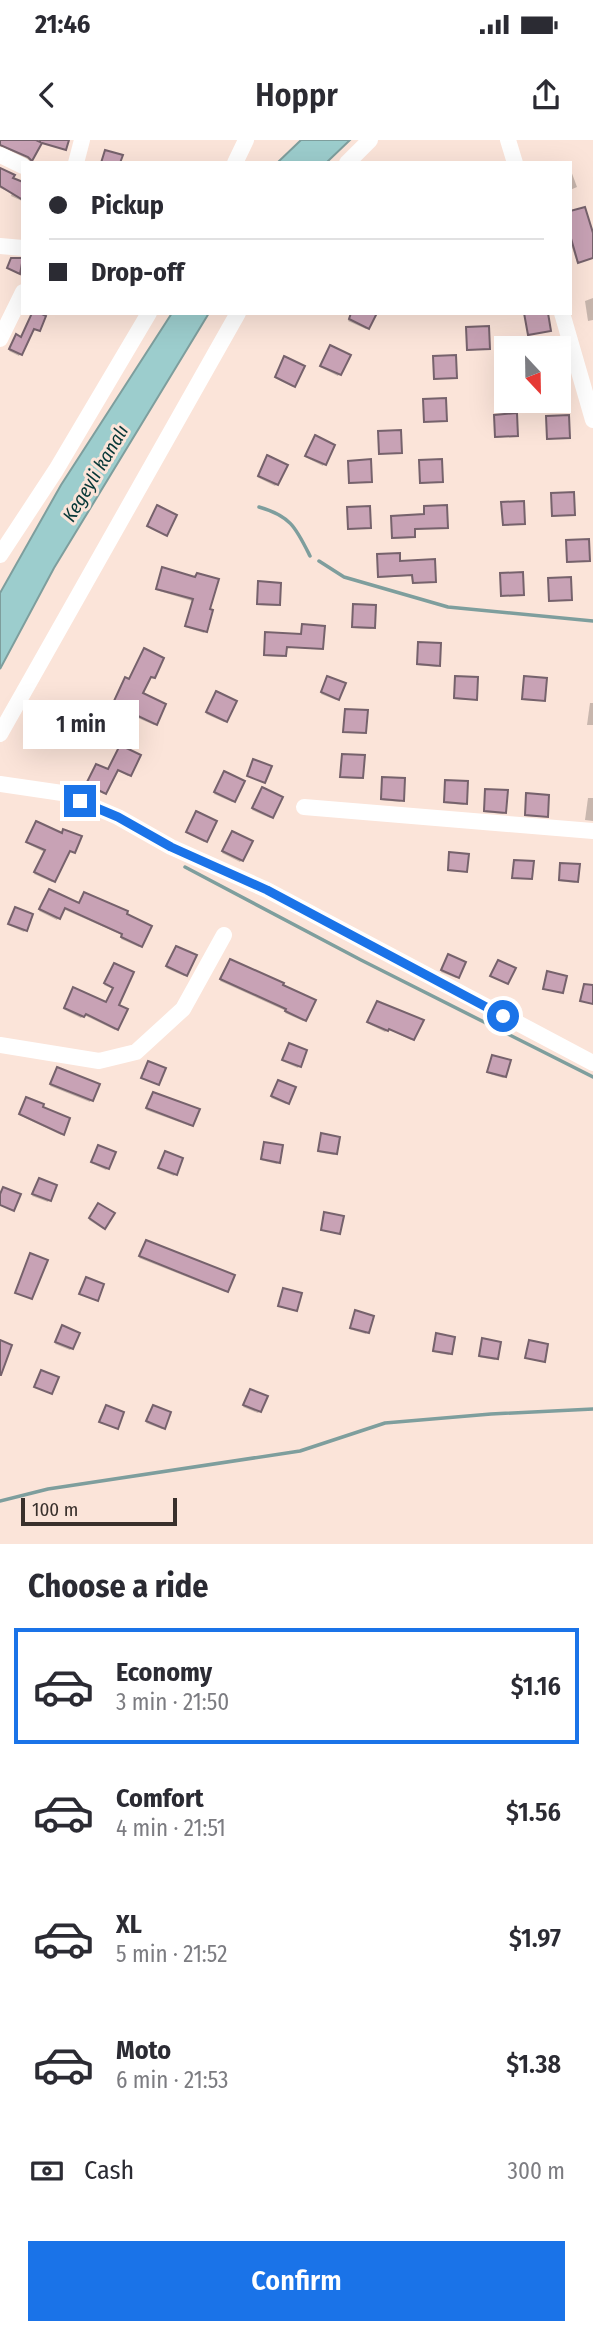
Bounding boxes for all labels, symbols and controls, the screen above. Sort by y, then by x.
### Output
text: 21:46 [35,9,90,40]
icon: back [28,76,66,114]
text: Hoppr [255,76,338,114]
icon: share [527,76,565,114]
text: Pickup [91,190,164,221]
text: Drop-off [91,257,184,288]
north arrow [494,336,570,413]
map controls [494,336,571,413]
water label: Kegeyli kanalı [58,421,133,526]
callout: 1 min [22,700,138,748]
text: 1 min [56,710,106,738]
route end [64,785,96,817]
route start [487,1000,519,1032]
scale bar [21,1495,177,1527]
text: 100 m [32,1498,78,1521]
text: Choose a ride [28,1567,209,1605]
icon: car [32,1655,95,1718]
text: Economy [116,1657,212,1688]
text: $1.16 [511,1671,561,1702]
text: 3 min · 21:50 [116,1688,229,1716]
icon: car [32,1781,95,1844]
text: Comfort [116,1783,204,1814]
text: $1.56 [506,1797,561,1828]
text: 4 min · 21:51 [116,1814,226,1842]
icon: car [32,1907,95,1970]
text: XL [116,1909,142,1940]
text: $1.97 [509,1923,561,1954]
text: 5 min · 21:52 [116,1940,227,1968]
icon: car [32,2033,95,2096]
text: Moto [116,2035,171,2066]
text: $1.38 [506,2049,561,2080]
text: 6 min · 21:53 [116,2066,228,2094]
icon: cash [28,2152,66,2190]
text: Cash [84,2155,134,2186]
text: 300 m [508,2157,565,2185]
button: Confirm [28,2241,565,2321]

